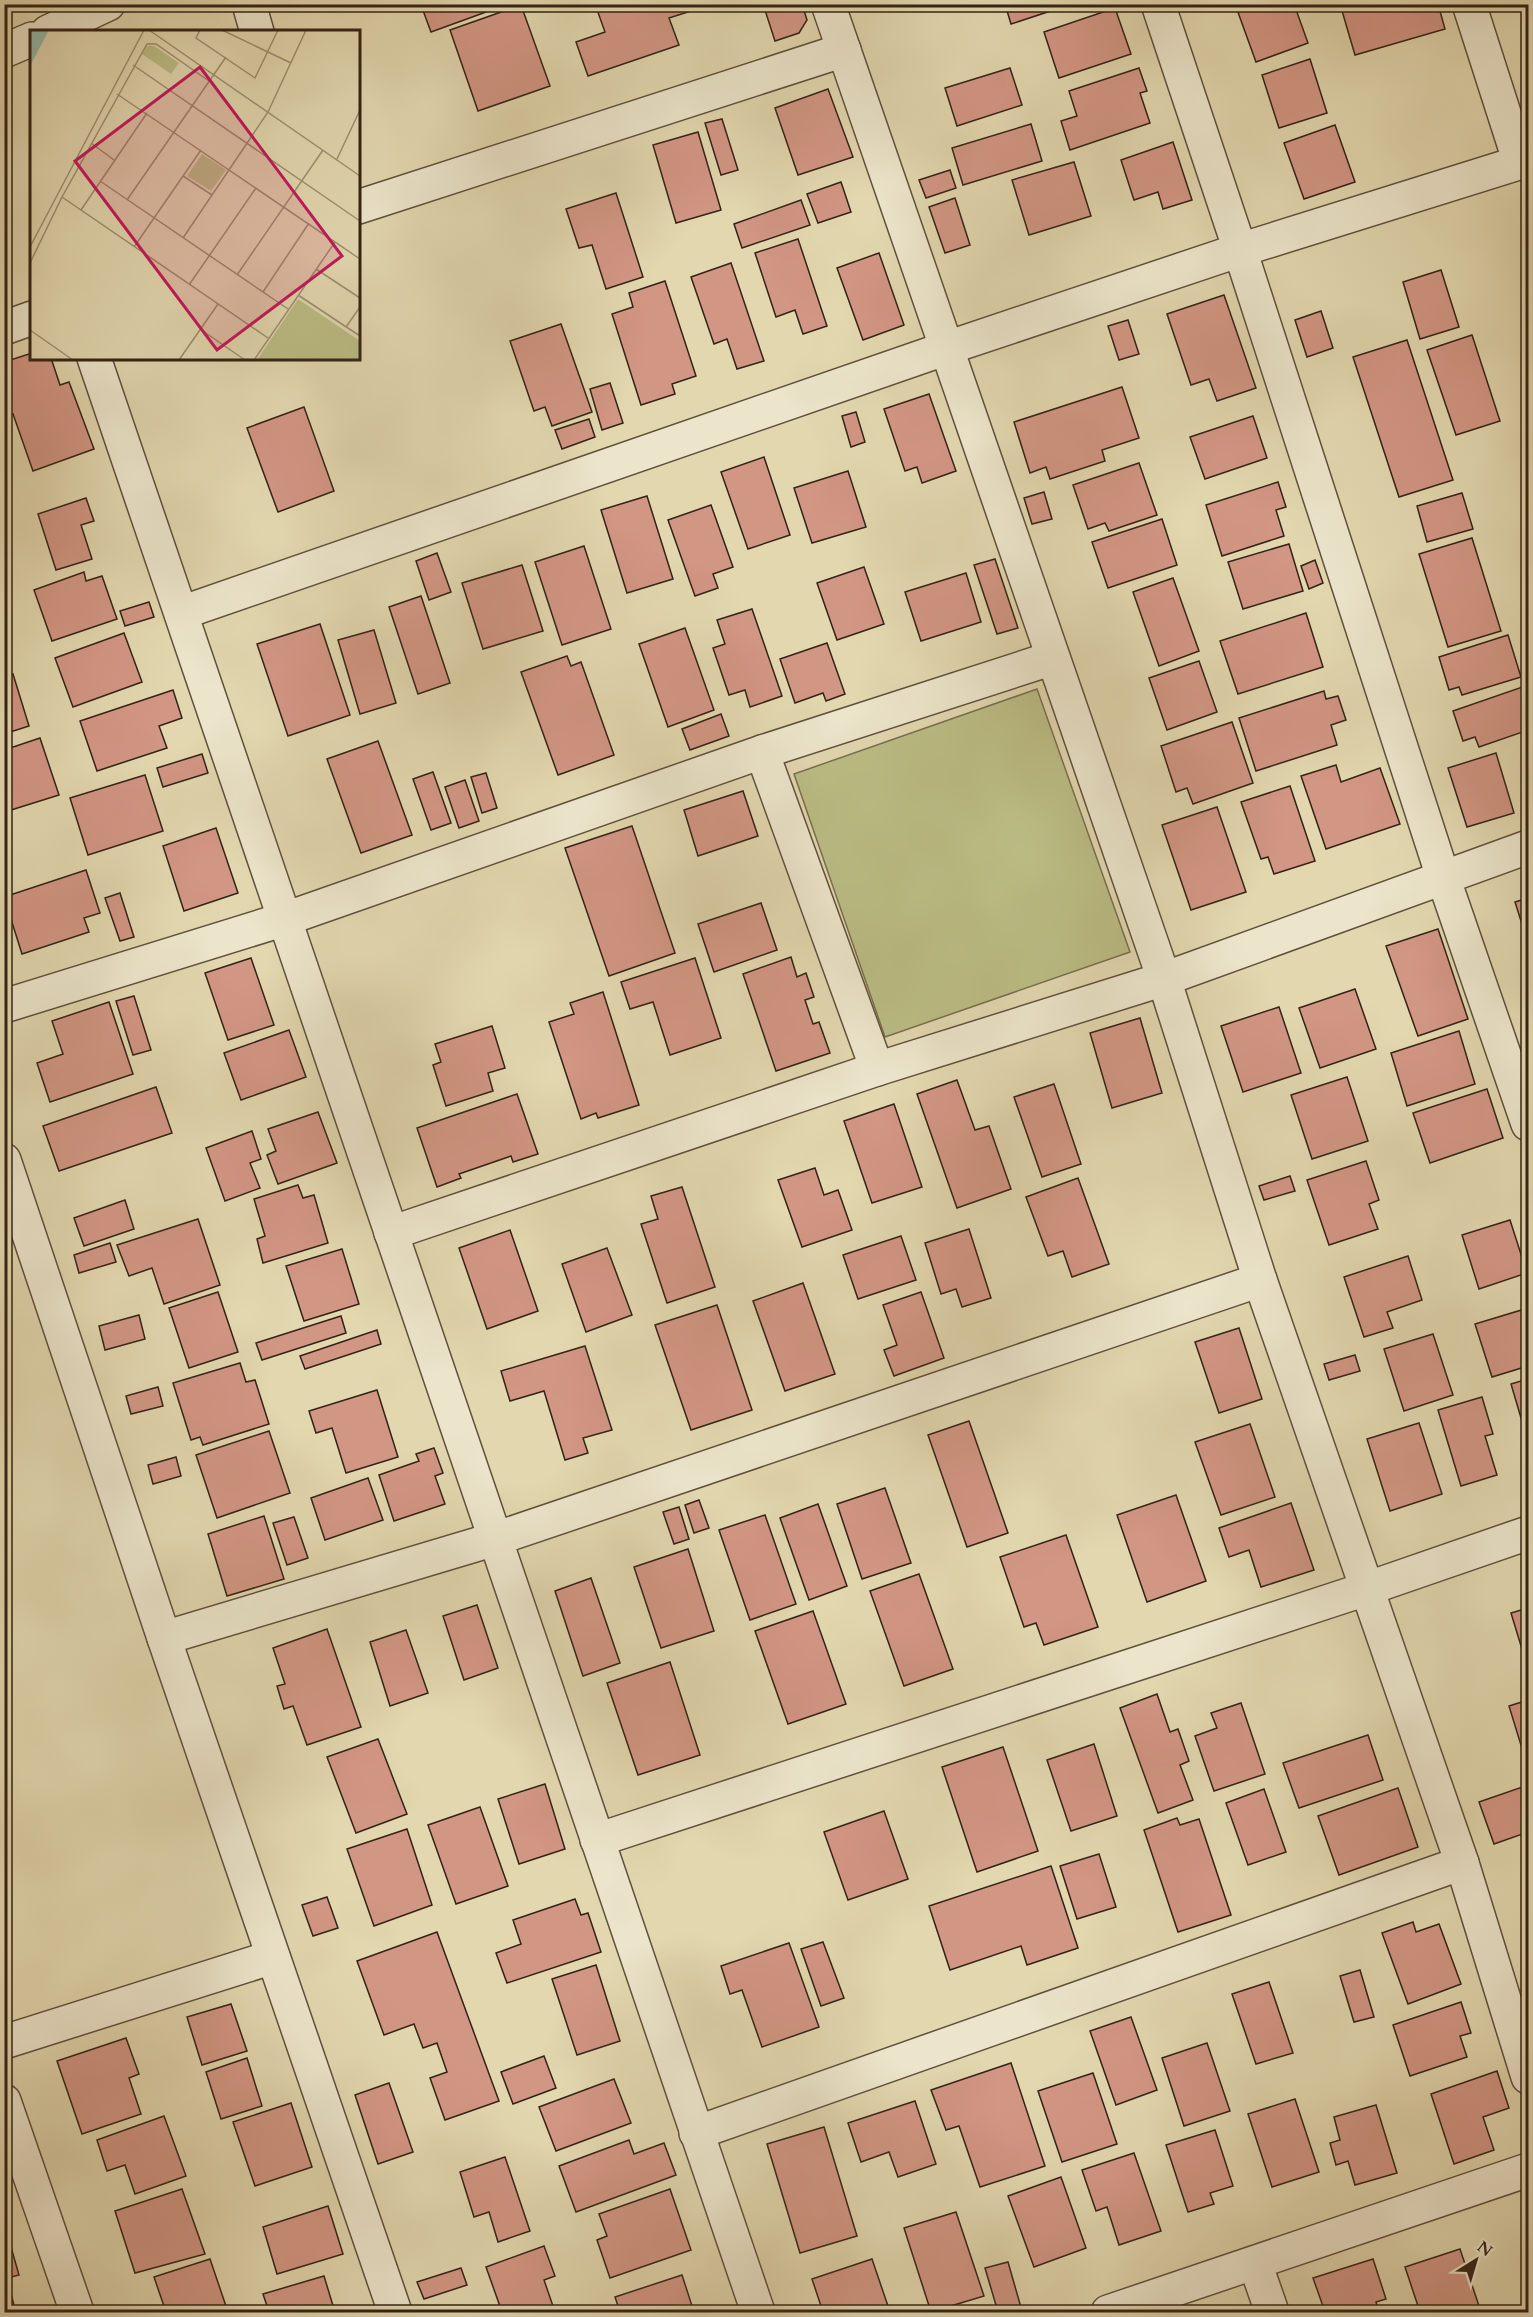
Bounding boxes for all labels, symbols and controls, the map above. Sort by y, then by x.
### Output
inset map [30,30,360,360]
north arrow [1446,2230,1506,2290]
text: N [1472,2236,1497,2262]

